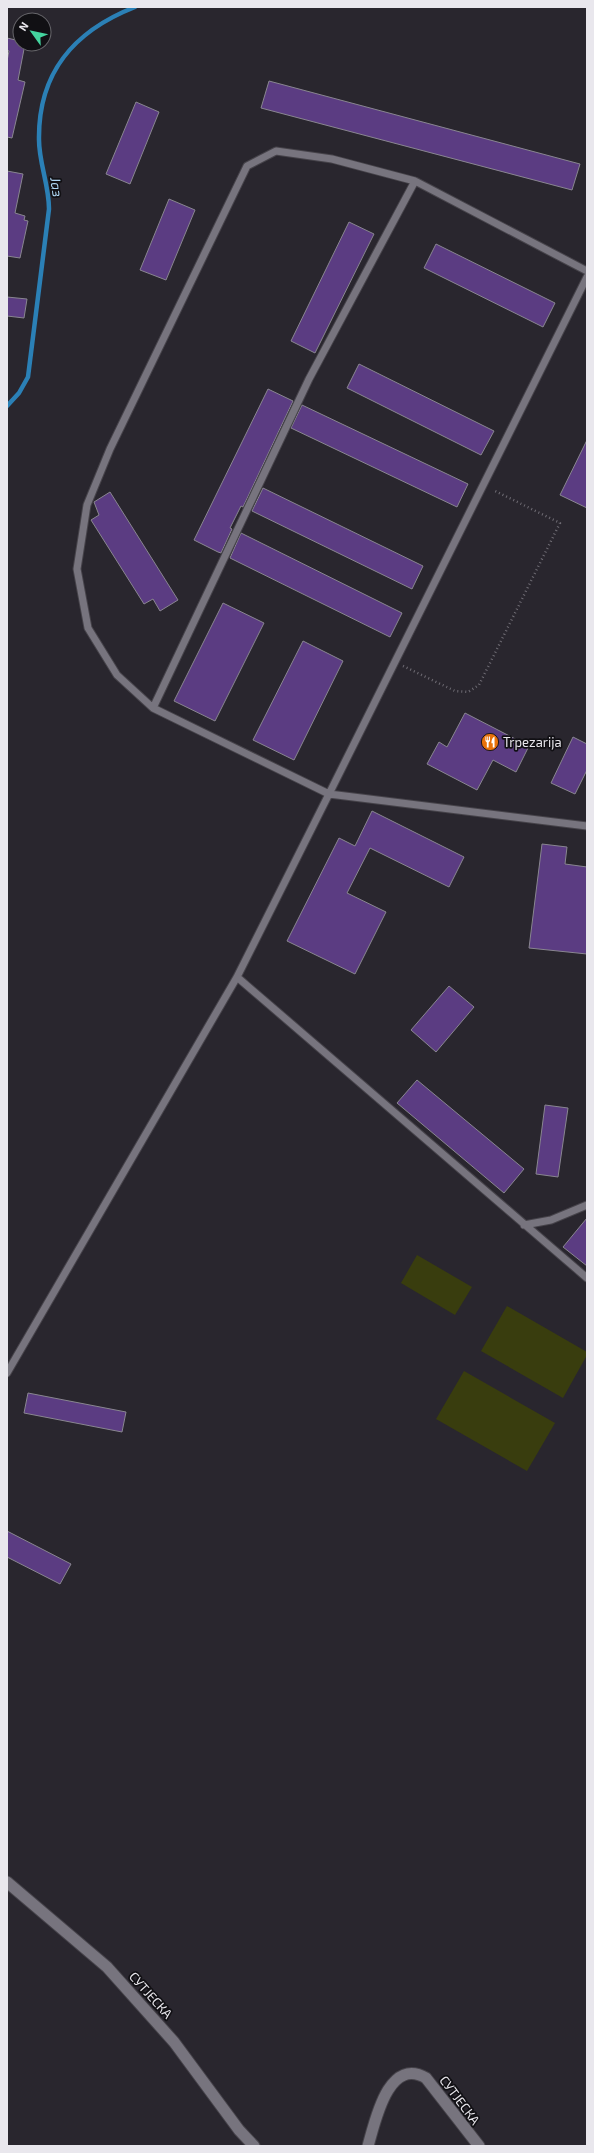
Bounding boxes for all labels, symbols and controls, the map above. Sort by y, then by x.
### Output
north arrow [12,12,52,52]
text: N [16,19,31,33]
water label: Јаз [47,175,67,198]
restaurant icon: Trpezarija [480,732,500,752]
place label: Trpezarija [503,734,562,750]
street label: СУТЈЕСКА [126,1968,176,2022]
street label: СУТЈЕСКА [436,2072,484,2128]

